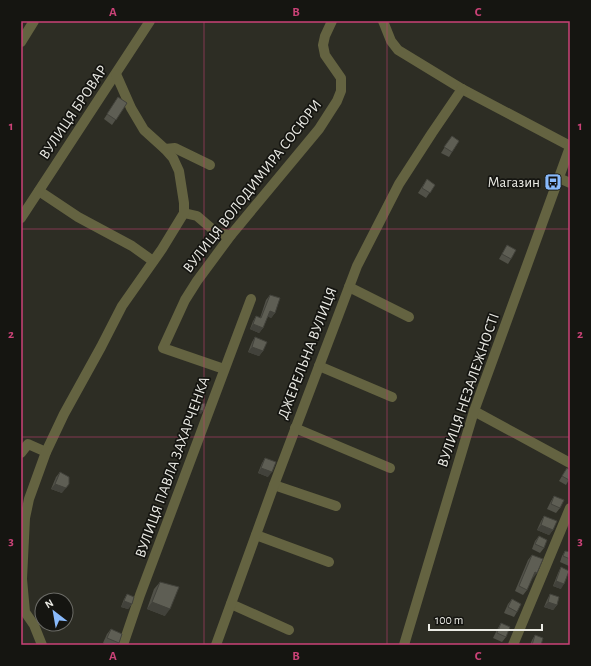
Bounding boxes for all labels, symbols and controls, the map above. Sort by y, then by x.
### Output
text: A [109,6,117,19]
text: B [292,6,300,19]
text: C [475,6,482,19]
street label: ВУЛИЦЯ БРОВАР [37,63,110,162]
street label: ВУЛИЦЯ ВОЛОДИМИРА СОСЮРИ [180,97,324,276]
text: 1 [9,120,13,133]
text: 1 [578,120,582,133]
bus stop icon: Магазин [543,172,563,192]
place label: Магазин [487,175,540,190]
street label: ДЖЕРЕЛЬНА ВУЛИЦЯ [275,285,340,421]
street label: ВУЛИЦЯ НЕЗАЛЕЖНОСТІ [435,311,502,469]
text: 2 [8,328,14,341]
text: 2 [577,328,583,341]
street label: ВУЛИЦЯ ПАВЛА ЗАХАРЧЕНКА [133,374,212,560]
text: 3 [8,535,14,548]
text: 3 [577,535,583,548]
north arrow [34,592,74,632]
text: N [43,597,55,611]
scale bar [429,606,542,632]
text: 100 m [435,614,463,626]
text: A [109,650,117,663]
text: B [292,650,300,663]
text: C [475,650,482,663]

